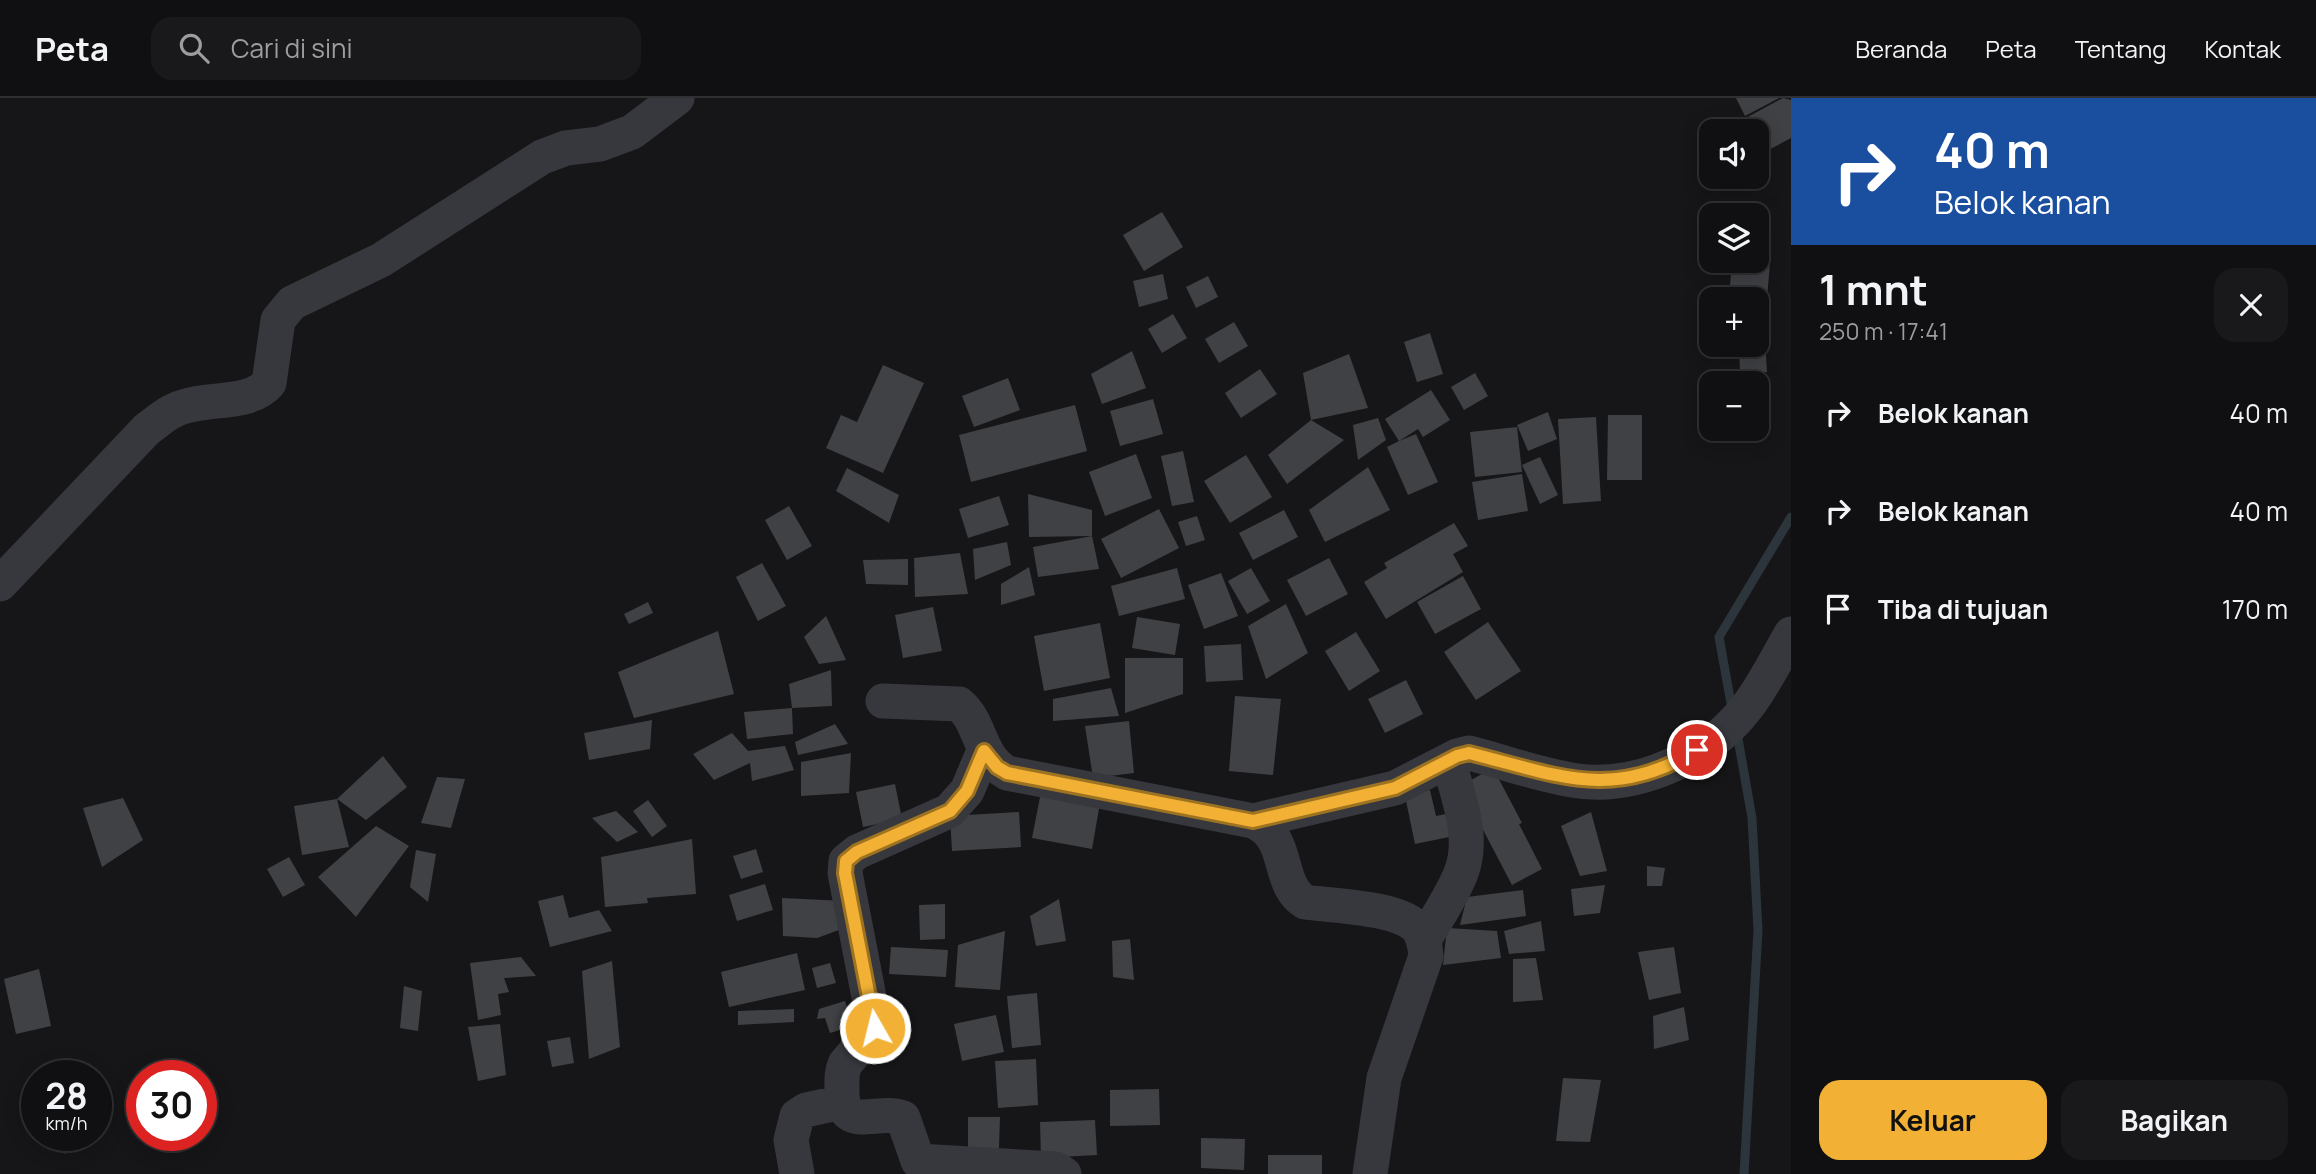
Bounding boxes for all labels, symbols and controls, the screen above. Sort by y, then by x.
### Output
search box [151,17,641,80]
text: Peta [35,26,109,71]
icon: search [175,29,213,67]
text: Cari di sini [231,30,353,66]
text: Beranda [1855,32,1947,65]
text: Peta [1985,32,2037,65]
text: Tentang [2075,32,2166,65]
text: Kontak [2204,32,2281,65]
text: 40 m [1934,116,2050,183]
map controls [1699,119,1769,441]
button: sound [1699,119,1769,189]
icon: right [1819,126,1910,217]
text: Belok kanan [1934,180,2110,224]
button: layers [1699,203,1769,273]
text: 1 mnt [1819,260,1928,318]
button: close [2214,268,2288,342]
button: + [1699,287,1769,357]
text: 250 m · 17:41 [1819,315,1948,347]
button: − [1699,371,1769,441]
icon: right [1819,394,1857,432]
text: Belok kanan [1878,395,2029,431]
text: 40 m [2230,395,2288,431]
icon: right [1819,492,1857,530]
text: Belok kanan [1878,493,2029,529]
text: 40 m [2230,493,2288,529]
icon: arrive [1819,590,1857,628]
text: Tiba di tujuan [1878,591,2048,627]
text: 170 m [2222,591,2288,627]
pin [1667,720,1727,780]
icon: arrive [1678,731,1716,769]
position arrow [838,991,912,1065]
speed limit sign: 30 [126,1060,217,1151]
text: 28 [45,1072,88,1120]
button: Keluar [1819,1080,2047,1160]
button: Bagikan [2061,1080,2288,1160]
text: km/h [46,1111,87,1135]

